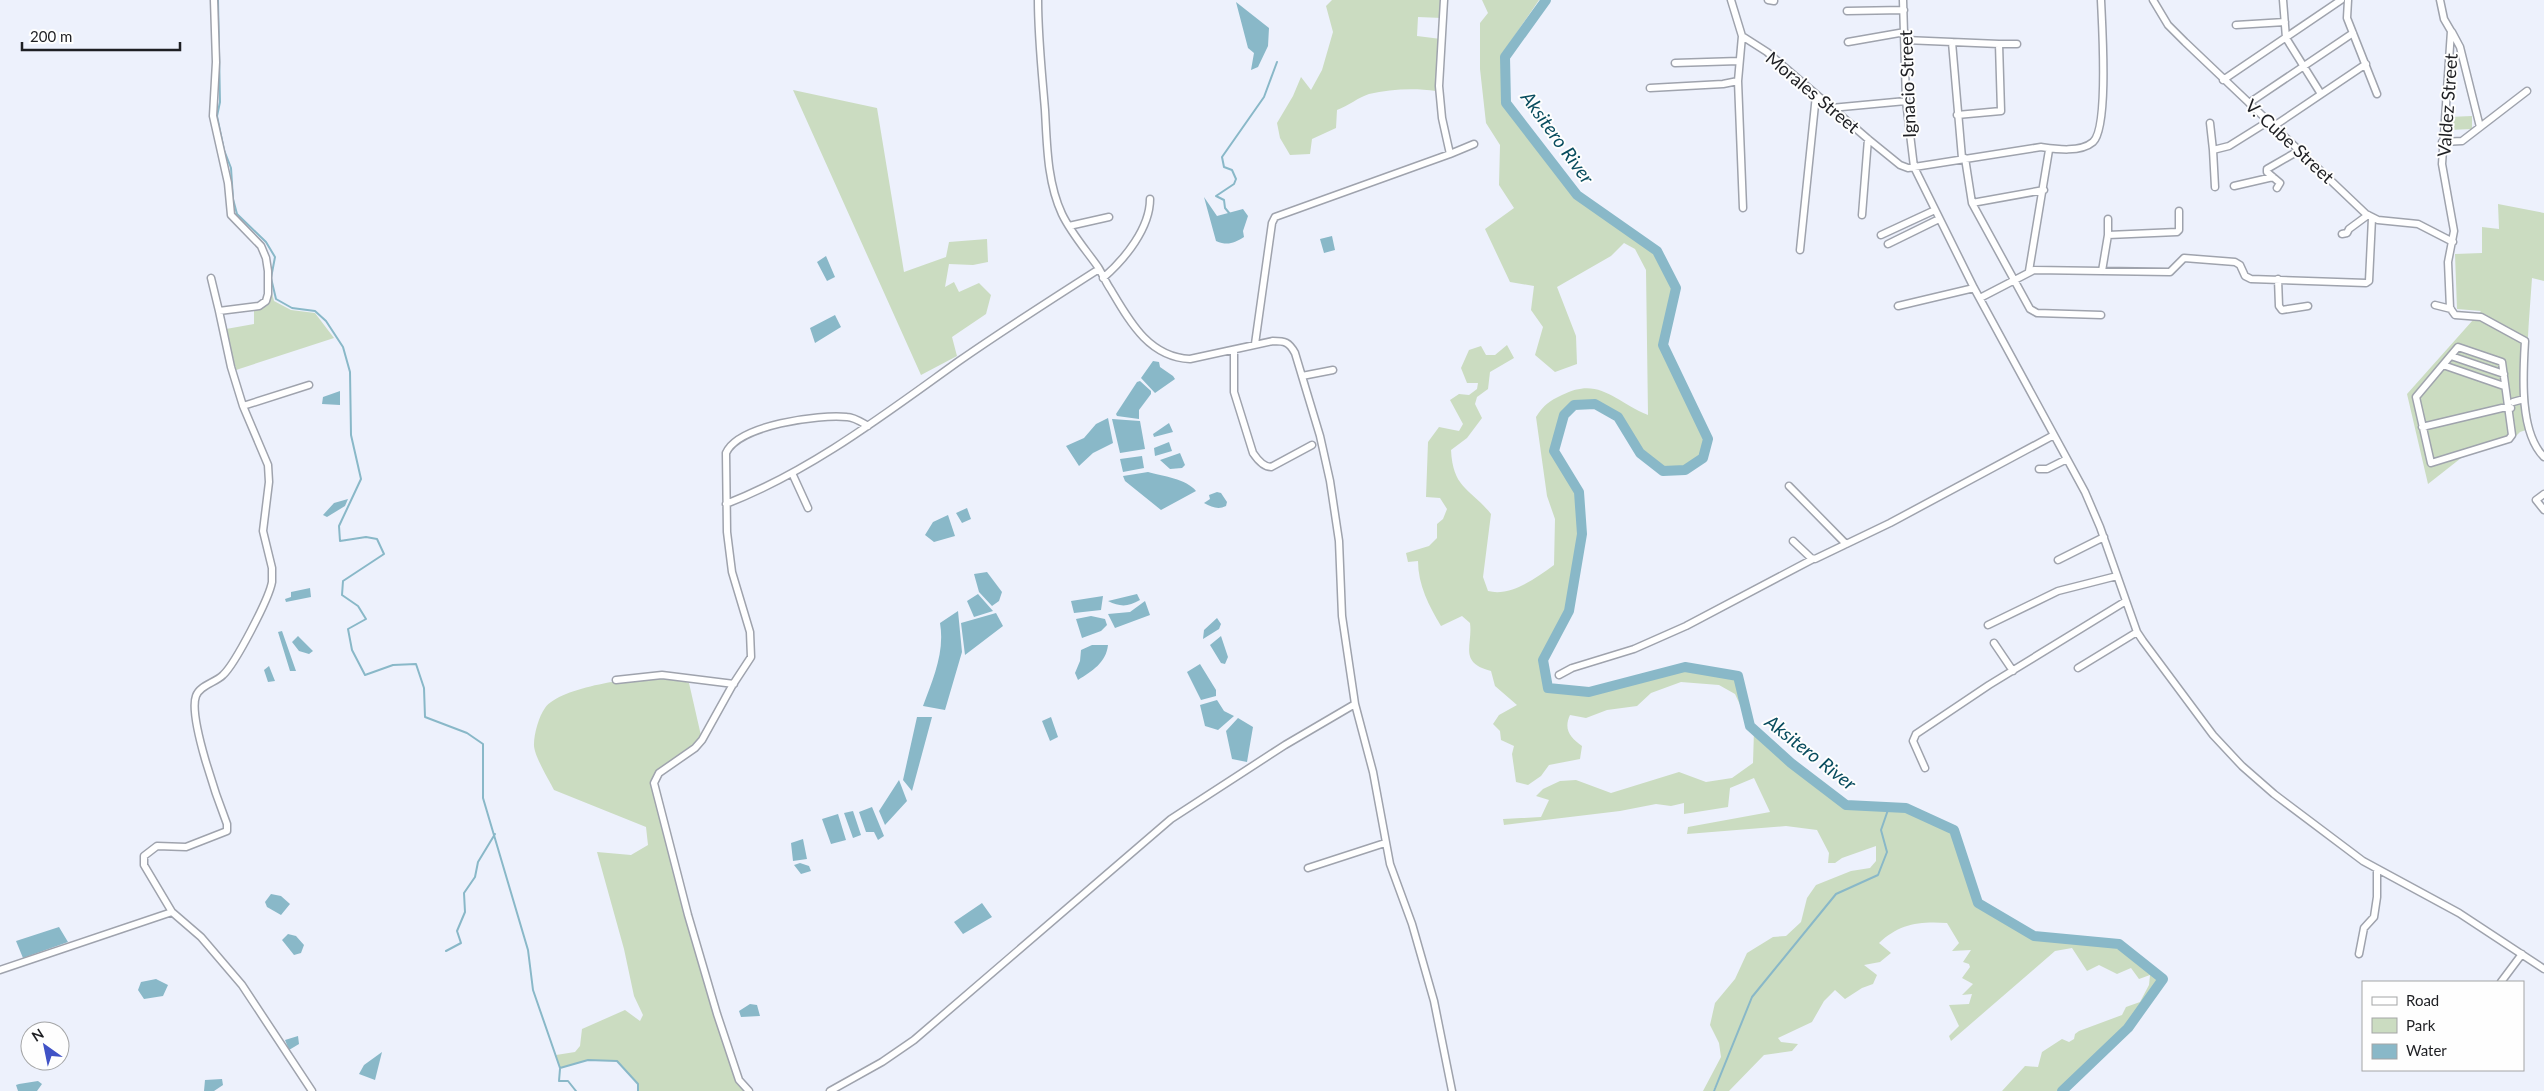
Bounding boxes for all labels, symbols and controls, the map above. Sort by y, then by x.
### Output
scale bar [22,20,180,52]
text: 200 m [30,27,72,45]
street label: Ignacio Street [1894,29,1920,138]
street label: Morales Street [1762,46,1865,138]
street label: Valdez Street [2432,52,2462,158]
water label: Aksitero River [1516,85,1600,188]
street label: V. Cube Street [2241,94,2339,188]
water label: Aksitero River [1760,709,1861,795]
legend [2362,981,2524,1071]
text: Road [2406,991,2439,1009]
text: Park [2406,1016,2436,1034]
north arrow [20,1021,70,1071]
text: N [28,1025,47,1045]
text: Water [2406,1041,2447,1059]

